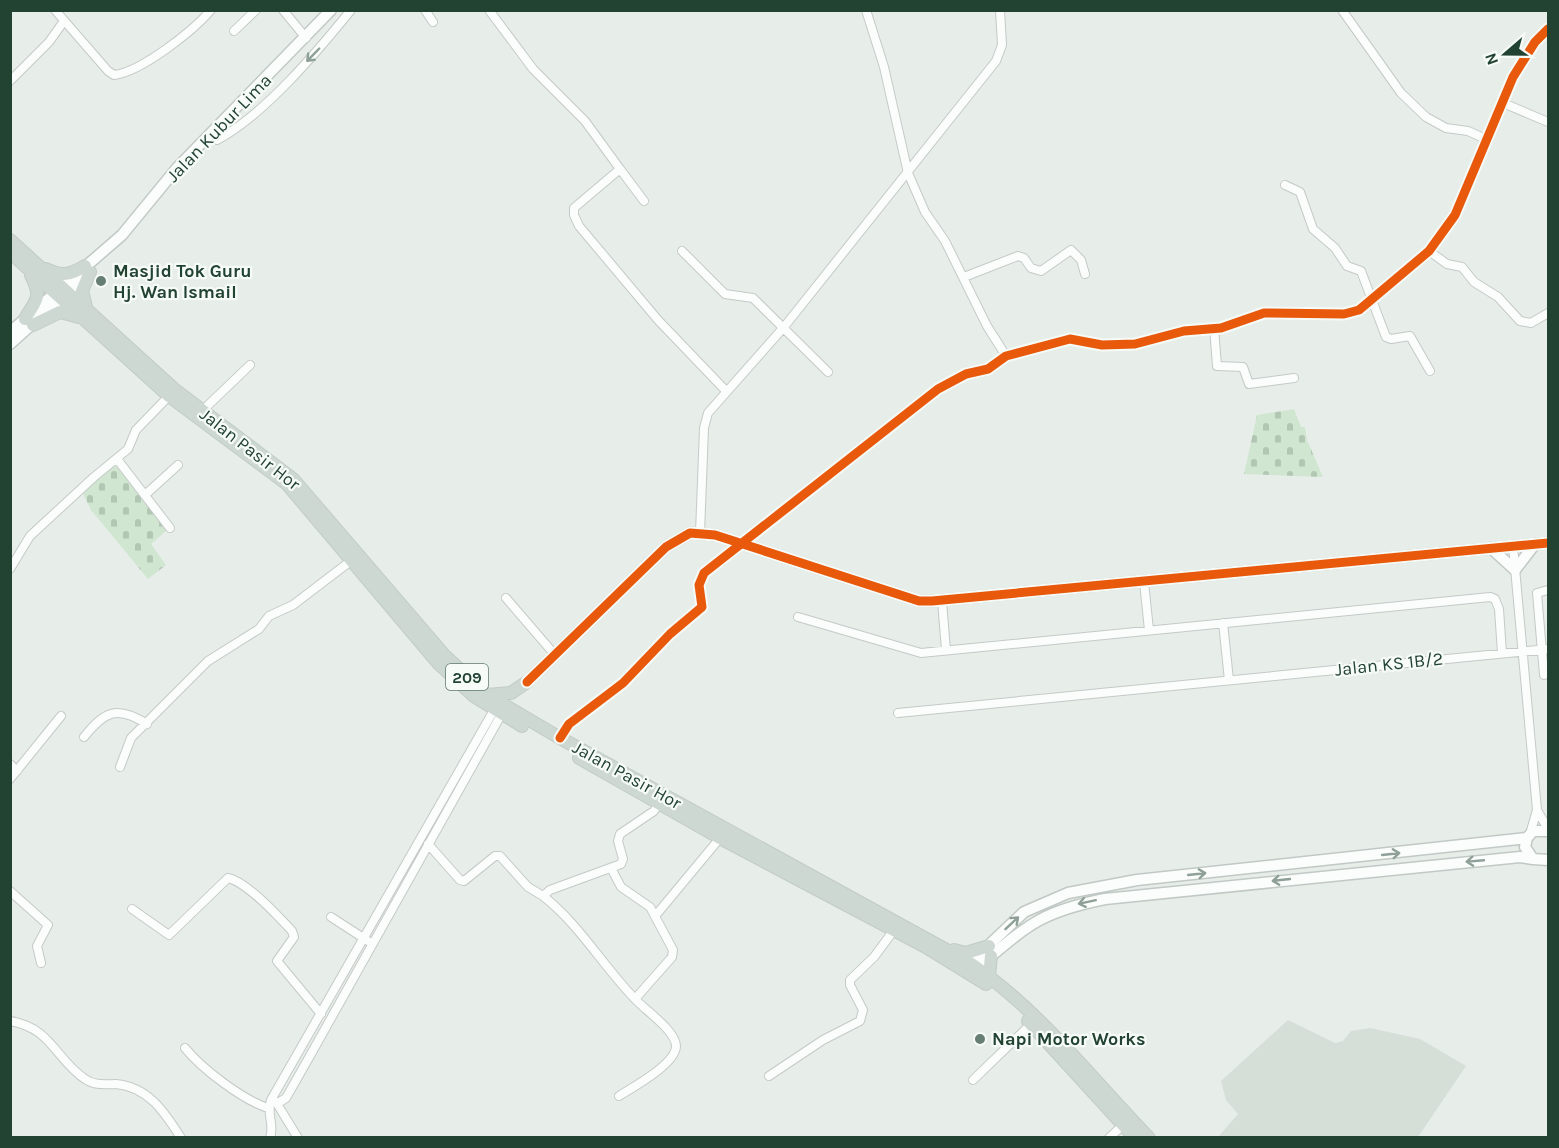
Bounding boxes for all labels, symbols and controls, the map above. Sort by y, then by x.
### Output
north arrow [1475,24,1535,84]
one-way arrow [305,48,320,63]
text: N [1480,50,1502,68]
street label: Jalan Kubur Lima [162,69,276,187]
place label: Masjid Tok Guru Hj. Wan Ismail [113,260,251,303]
marker: Masjid Tok Guru Hj. Wan Ismail [94,274,108,288]
street label: Jalan Pasir Hor [196,403,305,495]
street label: Jalan KS 1B/2 [1334,647,1444,681]
road number: 209 [446,664,488,690]
street label: Jalan Pasir Hor [569,736,686,814]
one-way arrow [1381,848,1401,859]
one-way arrow [1465,856,1485,867]
one-way arrow [1187,868,1207,879]
one-way arrow [1271,875,1291,886]
one-way arrow [1078,897,1097,909]
one-way arrow [1005,915,1020,930]
place label: Napi Motor Works [992,1028,1145,1050]
marker: Napi Motor Works [973,1032,987,1046]

